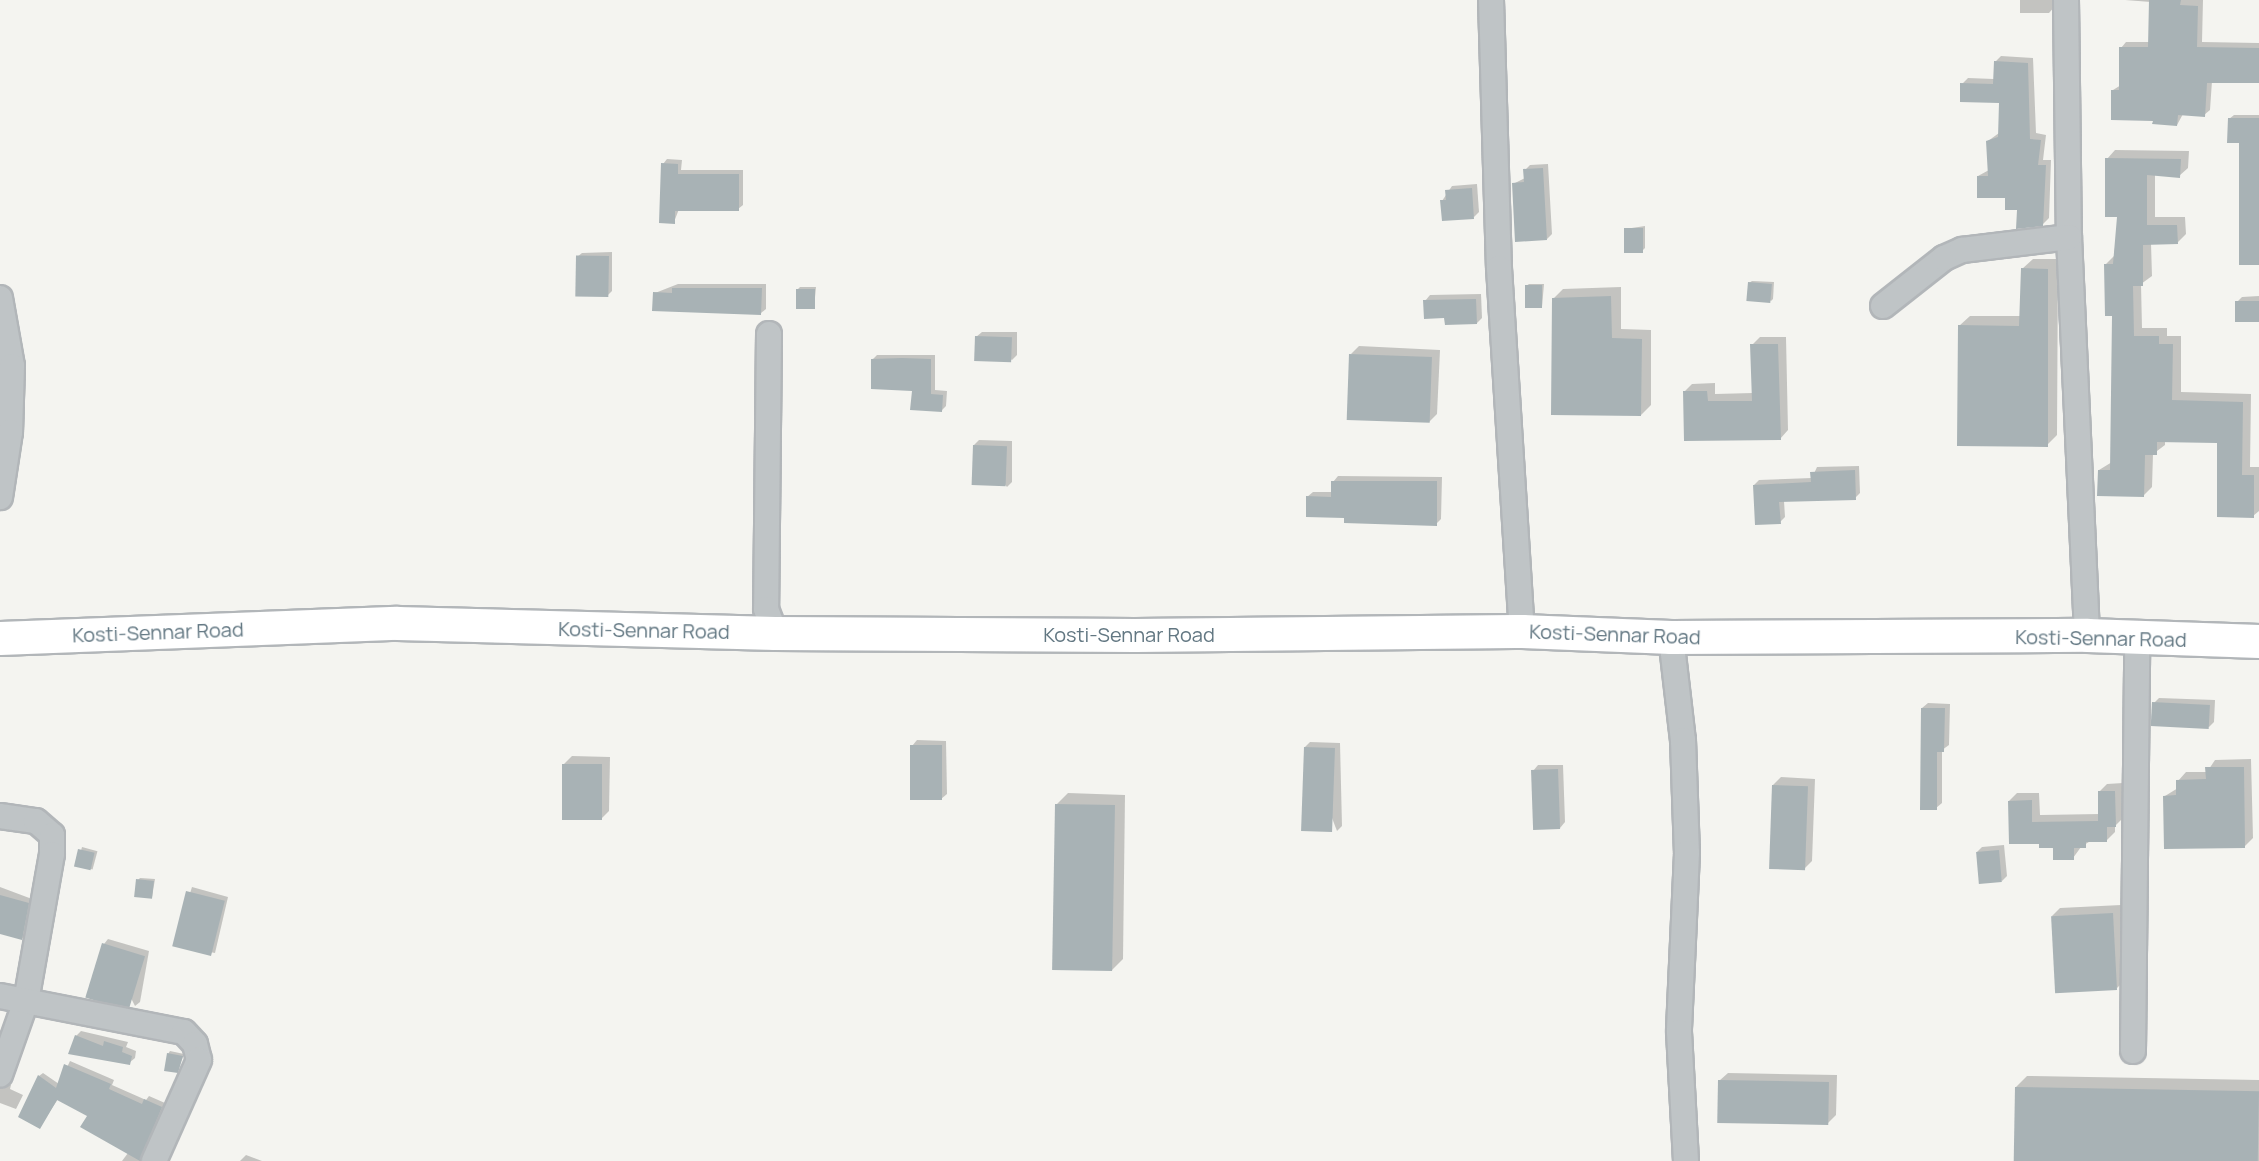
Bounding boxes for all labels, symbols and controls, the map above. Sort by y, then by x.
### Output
street label: Kosti-Sennar Road [72,617,244,647]
street label: Kosti-Sennar Road [558,617,730,643]
street label: Kosti-Sennar Road [1529,619,1701,649]
street label: Kosti-Sennar Road [1043,622,1215,646]
street label: Kosti-Sennar Road [2015,625,2187,651]

